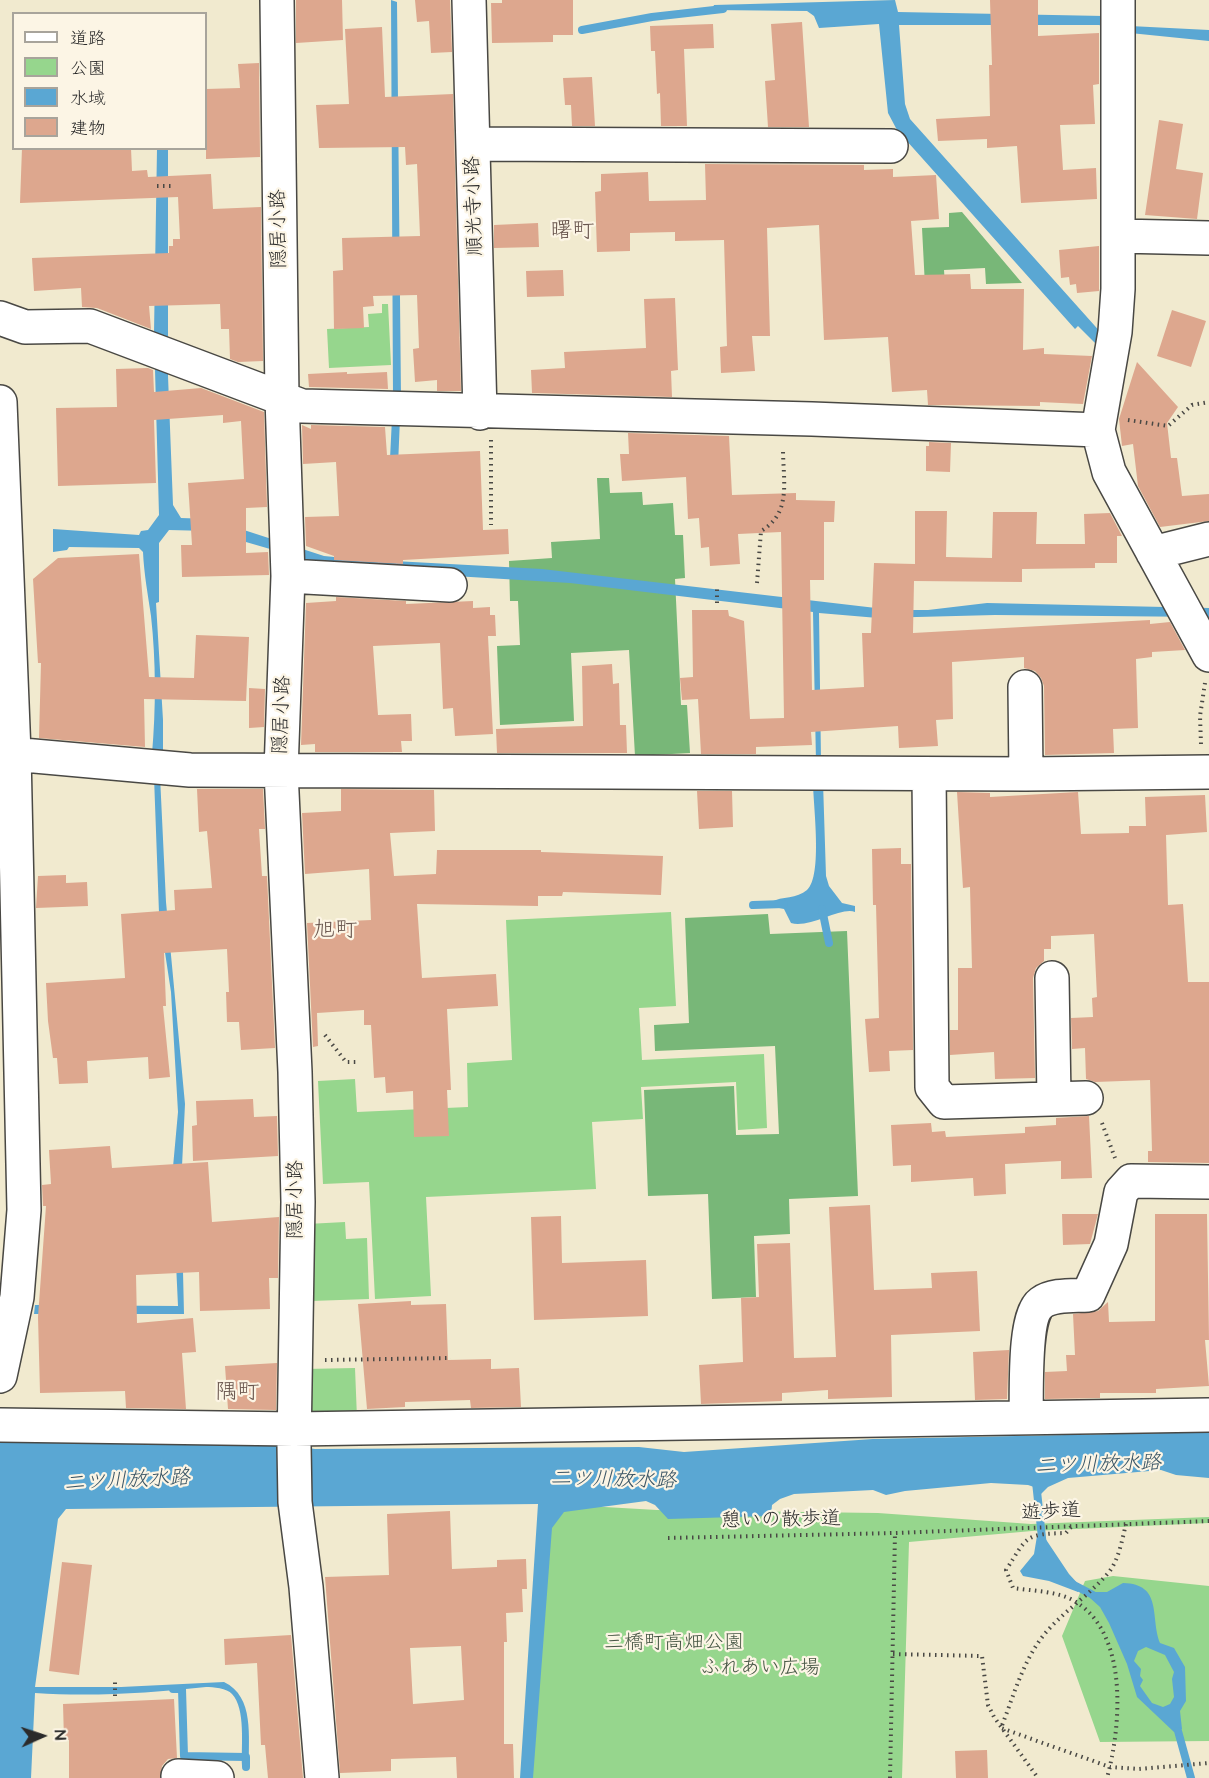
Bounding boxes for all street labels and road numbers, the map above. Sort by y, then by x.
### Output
street label: 順光寺小路 [461,156,489,256]
street label: 隠居小路 [267,189,293,269]
street label: 隠居小路 [270,675,296,755]
street label: 隠居小路 [285,1160,309,1240]
street label: 遊歩道 [1020,1499,1082,1527]
street label: 憩いの散歩道 [721,1508,841,1534]

